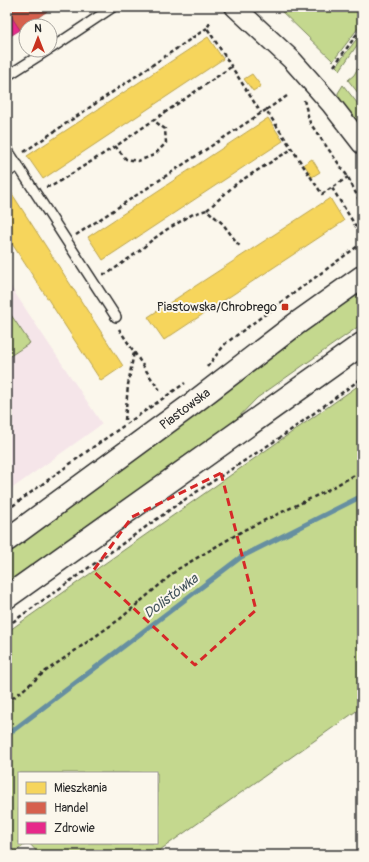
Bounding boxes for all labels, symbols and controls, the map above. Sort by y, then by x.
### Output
north arrow [18,18,58,58]
text: N [34,22,42,35]
place label: Piastowska/Chrobrego [157,299,277,315]
marker: Piastowska/Chrobrego [280,302,290,312]
street label: Piastowska [156,385,214,433]
water label: Dolistówka [141,569,203,622]
legend [18,772,158,844]
text: Mieszkania [54,781,107,796]
text: Handel [54,801,89,816]
text: Zdrowie [54,821,95,836]

